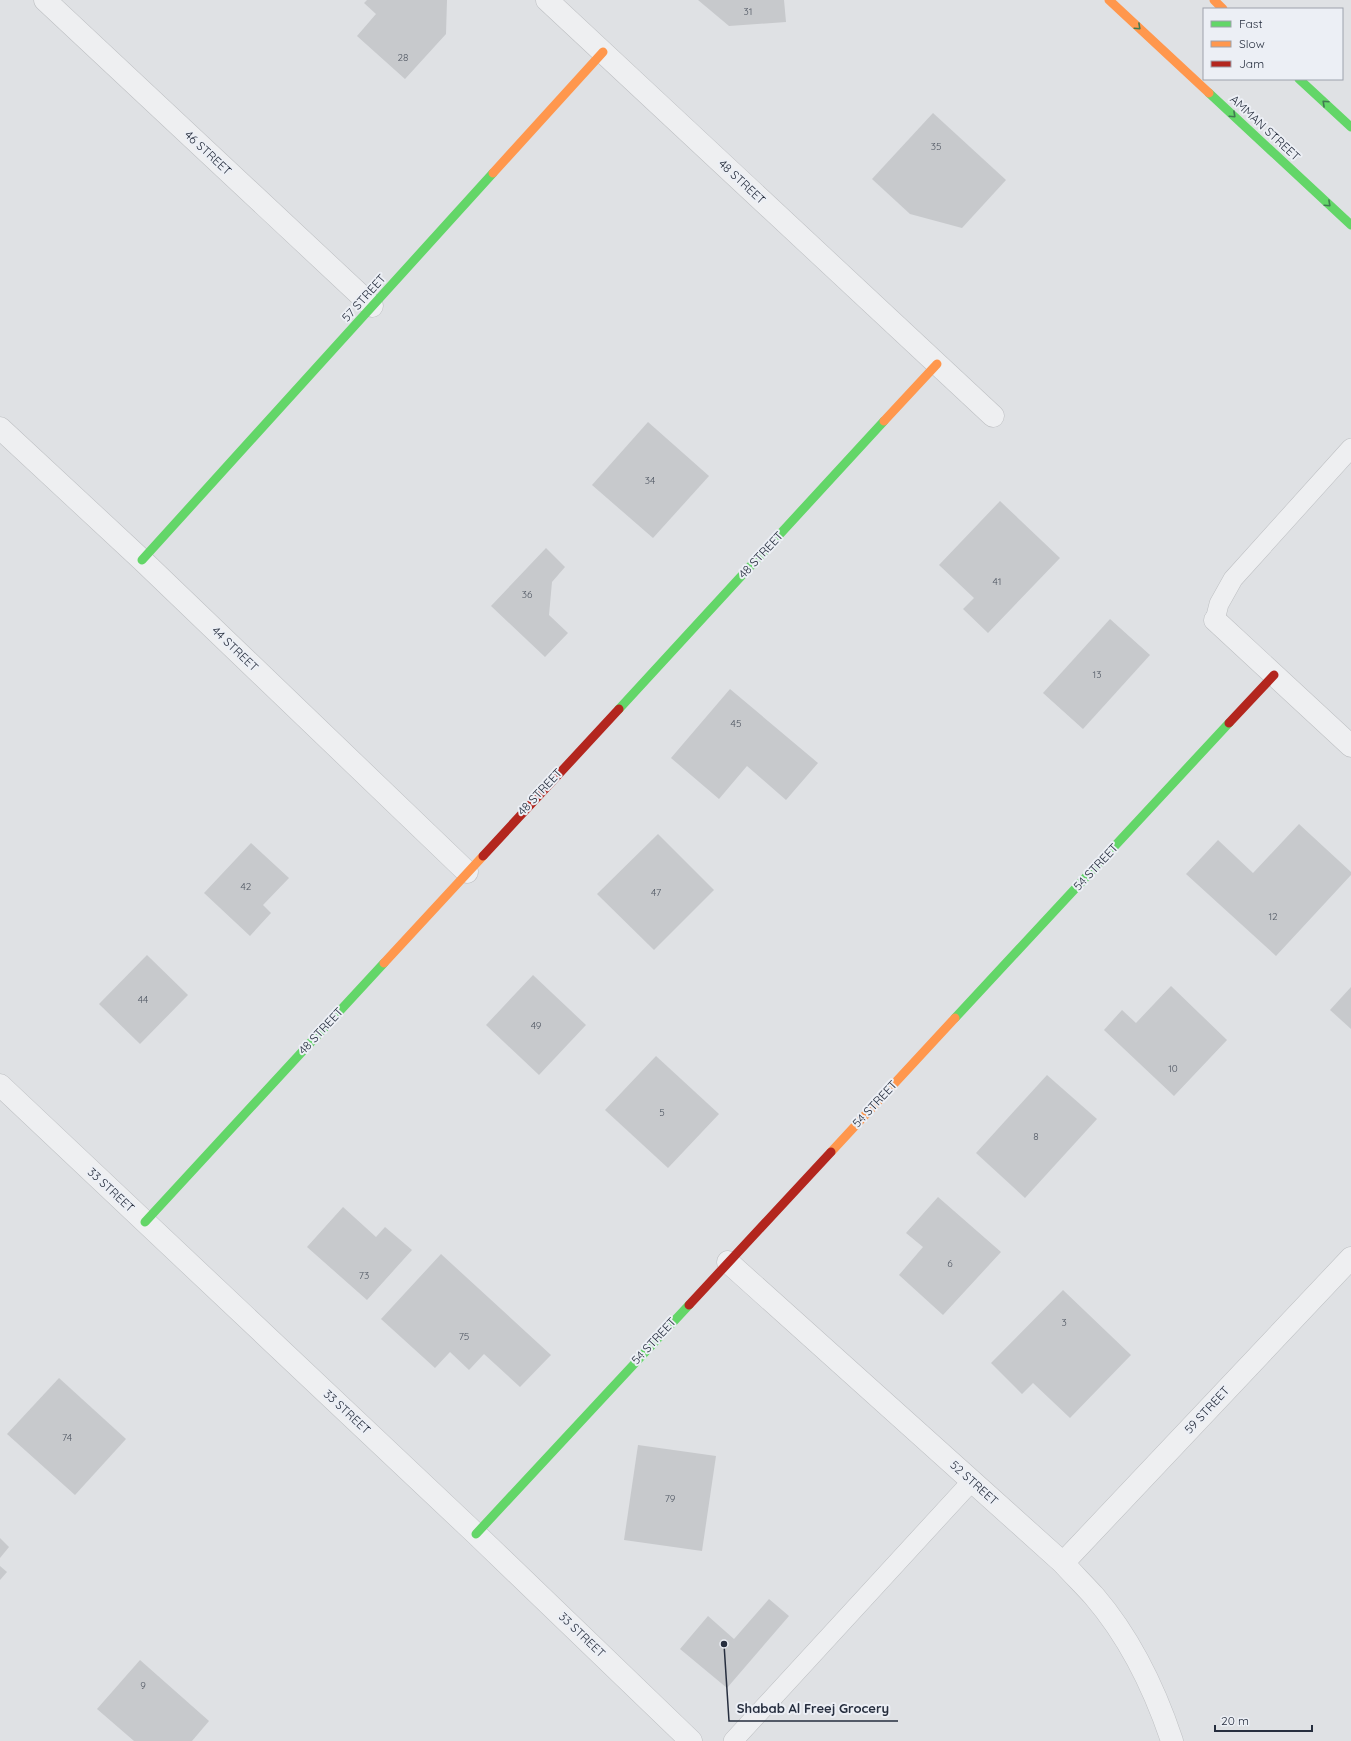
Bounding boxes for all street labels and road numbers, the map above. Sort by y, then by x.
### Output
street label: AMMAN STREET [1227,91,1303,164]
street label: 46 STREET [182,127,235,178]
street label: 48 STREET [716,156,769,207]
street label: 57 STREET [338,271,389,325]
street label: 48 STREET [735,528,786,581]
street label: 44 STREET [209,623,262,674]
street label: 48 STREET [514,765,565,818]
street label: 54 STREET [1070,840,1121,893]
street label: 48 STREET [295,1004,346,1057]
street label: 54 STREET [849,1077,900,1130]
street label: 33 STREET [85,1164,138,1215]
street label: 54 STREET [628,1314,679,1367]
street label: 59 STREET [1181,1383,1232,1437]
street label: 33 STREET [321,1386,374,1437]
street label: 52 STREET [947,1457,1001,1508]
street label: 33 STREET [556,1609,609,1660]

